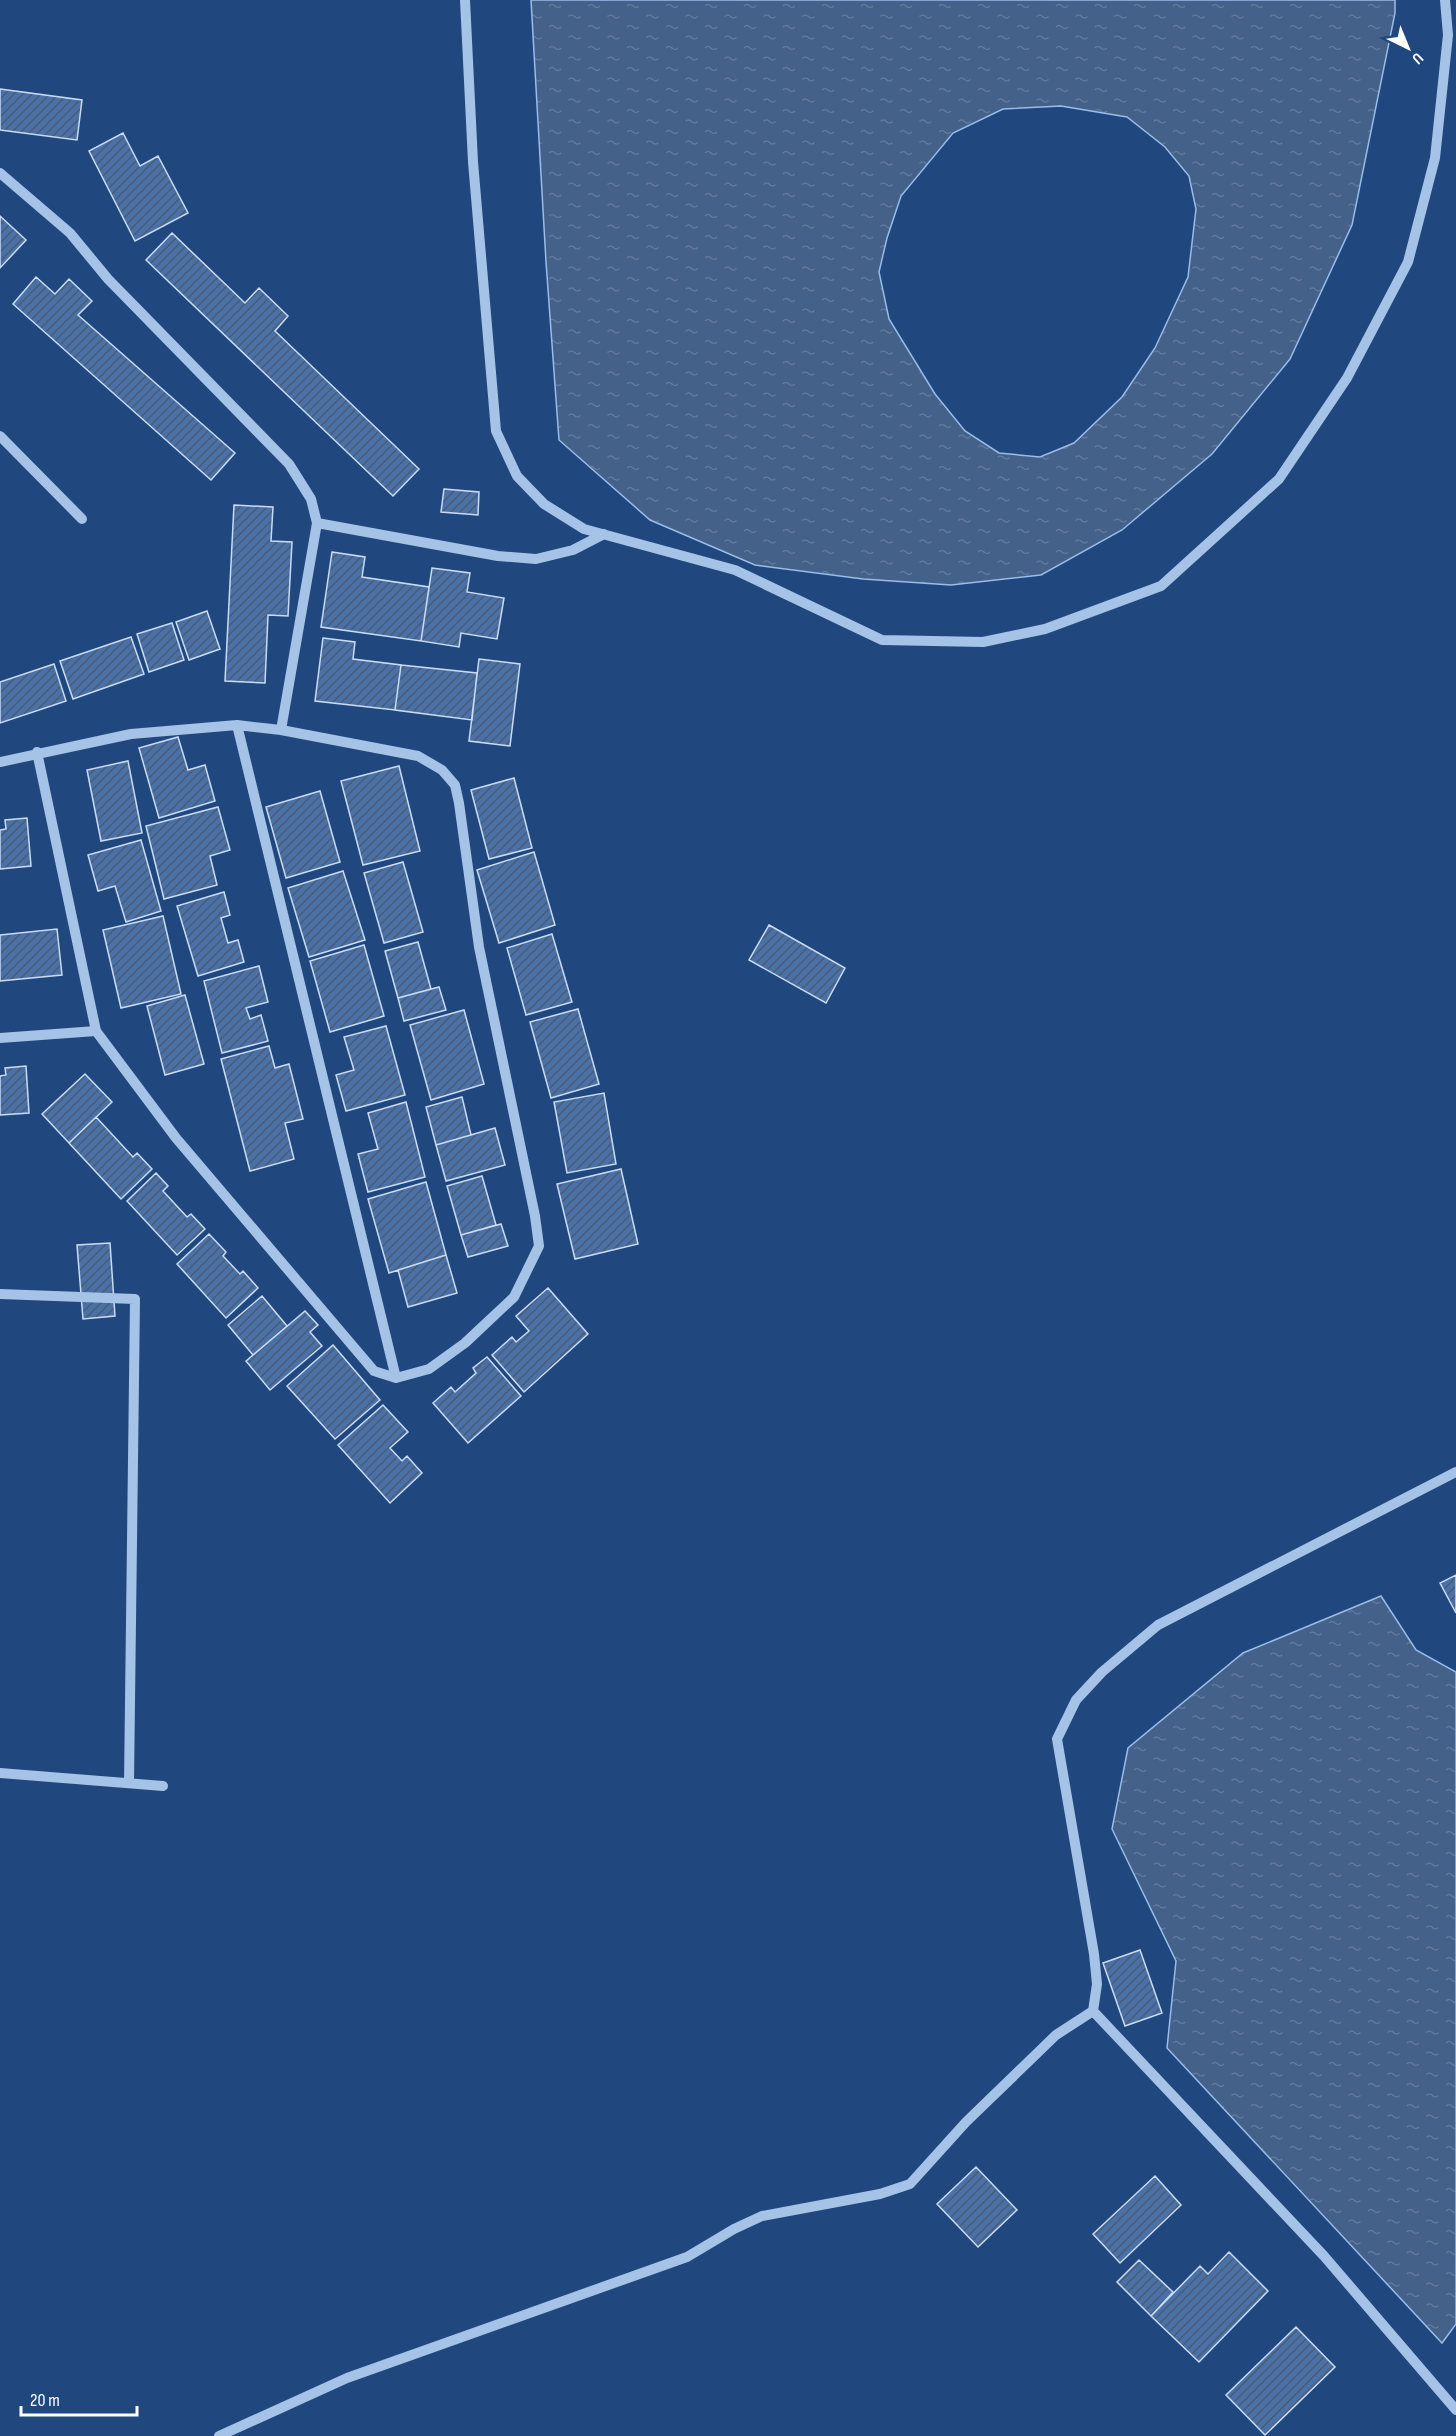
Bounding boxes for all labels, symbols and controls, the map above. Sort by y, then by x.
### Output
north arrow [1378,18,1438,78]
text: U [1408,48,1427,68]
scale bar [21,2379,136,2417]
text: 20 m [30,2390,60,2411]

